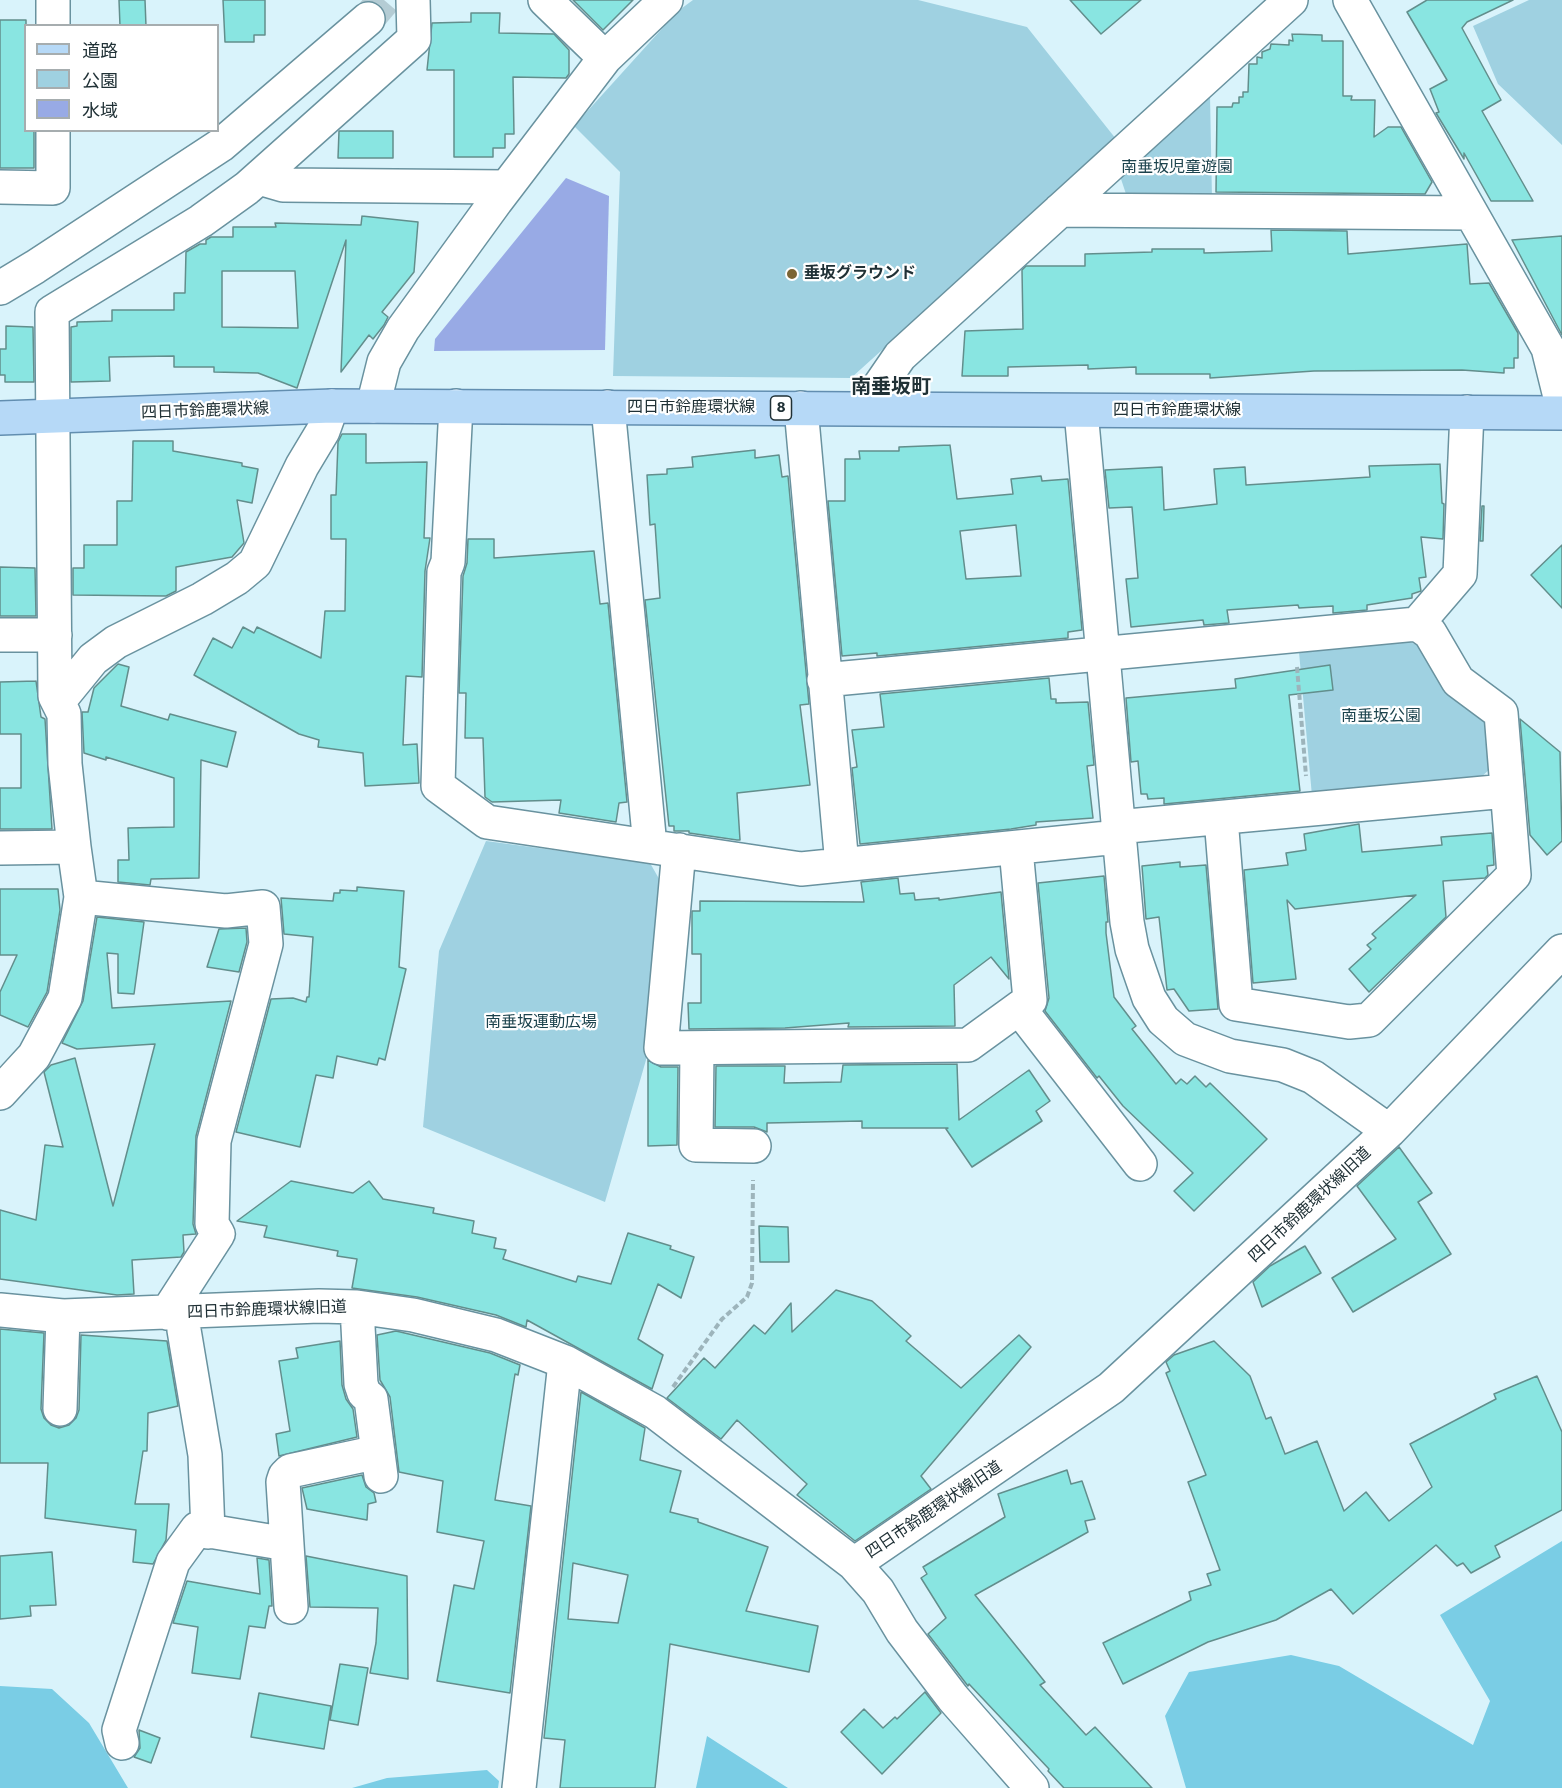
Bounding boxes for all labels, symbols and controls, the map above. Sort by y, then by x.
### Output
legend [24,24,219,132]
text: 道路 [82,40,118,62]
text: 公園 [82,70,118,92]
text: 水域 [82,100,118,122]
park label: 南垂坂児童遊園 [1121,158,1233,178]
place label: 垂坂グラウンド [804,264,916,284]
marker: 垂坂グラウンド [785,267,799,281]
district label: 南垂坂町 [851,375,931,399]
road number: 8 [770,396,792,420]
street label: 四日市鈴鹿環状線 [627,398,755,418]
street label: 四日市鈴鹿環状線 [141,399,269,423]
street label: 四日市鈴鹿環状線 [1113,401,1241,421]
park label: 南垂坂公園 [1341,707,1421,727]
park label: 南垂坂運動広場 [485,1013,597,1033]
street label: 四日市鈴鹿環状線旧道 [1245,1143,1375,1267]
street label: 四日市鈴鹿環状線旧道 [187,1298,347,1322]
street label: 四日市鈴鹿環状線旧道 [862,1457,1006,1563]

